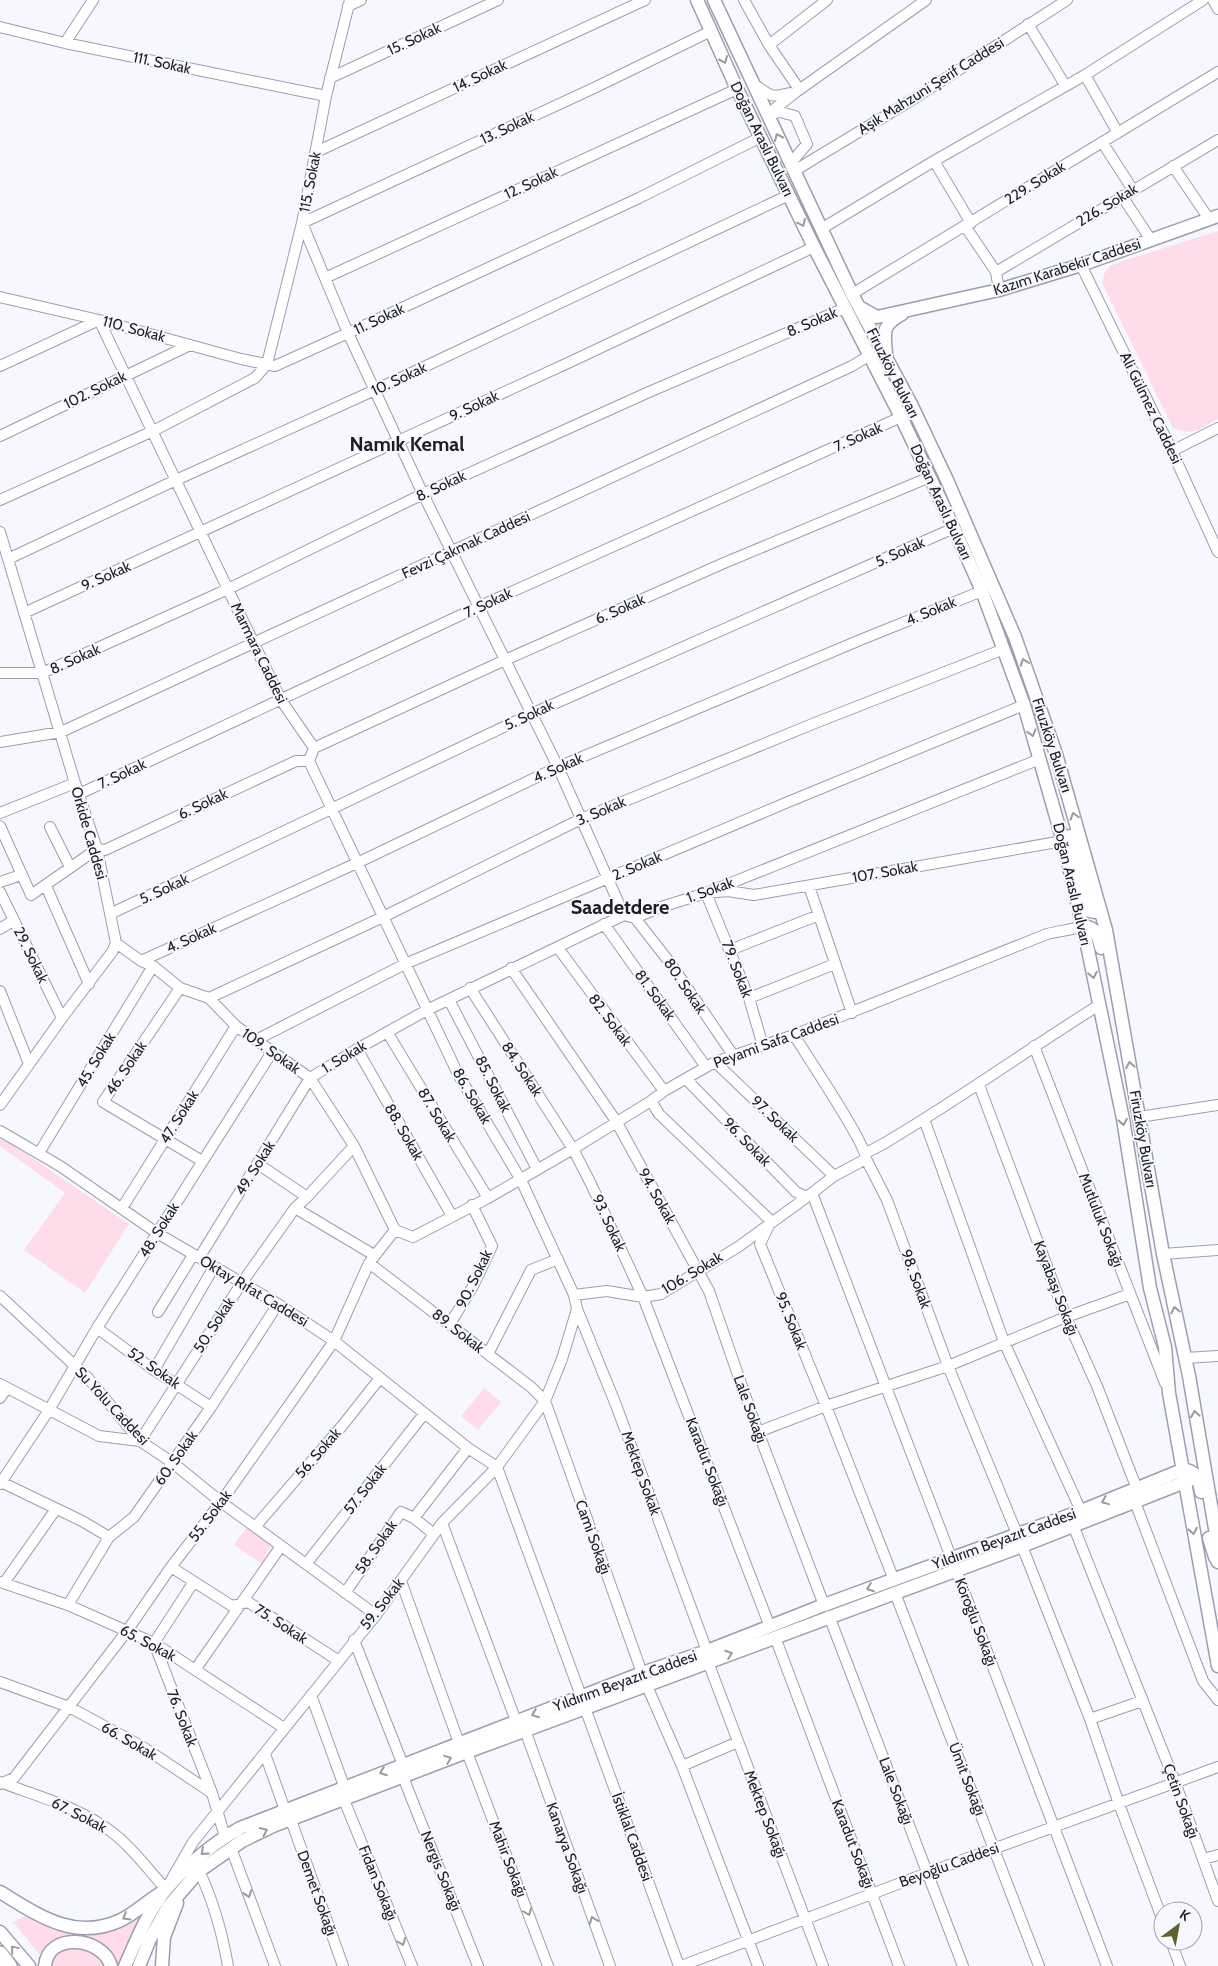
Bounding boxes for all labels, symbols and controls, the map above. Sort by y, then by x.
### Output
street label: 15. Sokak [384,19,444,59]
street label: Aşık Mahzuni Şerif Caddesi [855,34,1007,138]
street label: 111. Sokak [131,48,193,78]
one-way arrow [718,55,729,64]
street label: 14. Sokak [450,56,510,96]
street label: Doğan Araslı Bulvarı [726,79,798,199]
street label: 13. Sokak [477,108,537,148]
one-way arrow [774,133,785,142]
street label: 115. Sokak [295,150,325,214]
street label: 229. Sokak [1001,157,1069,209]
street label: 12. Sokak [501,163,561,203]
street label: 226. Sokak [1073,180,1141,230]
one-way arrow [796,218,806,227]
street label: Kazım Karabekir Caddesi [991,235,1143,299]
street label: 11. Sokak [351,299,407,339]
street label: 8. Sokak [784,303,840,341]
street label: 110. Sokak [101,312,168,346]
street label: Firuzköy Bulvarı [863,325,923,421]
street label: Ali Gülmez Caddesi [1116,349,1186,467]
street label: 10. Sokak [368,358,430,400]
street label: 102. Sokak [61,367,129,413]
street label: 9. Sokak [447,387,502,425]
street label: 7. Sokak [831,418,885,456]
district label: Namık Kemal [349,432,465,456]
street label: Doğan Araslı Bulvarı [906,441,976,563]
street label: 8. Sokak [413,466,469,505]
street label: Fevzi Çakmak Caddesi [399,507,533,583]
street label: 5. Sokak [873,533,928,571]
street label: 9. Sokak [78,557,134,595]
street label: 7. Sokak [461,584,515,622]
street label: 6. Sokak [592,590,648,628]
street label: 4. Sokak [903,593,959,629]
street label: Marmara Caddesi [227,600,291,706]
street label: 8. Sokak [47,640,103,678]
one-way arrow [1020,658,1030,666]
street label: Firuzköy Bulvarı [1028,695,1076,795]
street label: 5. Sokak [502,696,557,734]
one-way arrow [1027,728,1037,736]
street label: 4. Sokak [530,749,586,787]
street label: 7. Sokak [95,755,149,793]
street label: Orkide Caddesi [67,785,111,881]
street label: 6. Sokak [175,785,231,823]
street label: 3. Sokak [573,792,629,829]
one-way arrow [1069,813,1079,821]
street label: Doğan Araslı Bulvarı [1049,821,1095,947]
street label: 2. Sokak [610,847,665,884]
street label: 107. Sokak [851,857,919,887]
street label: 5. Sokak [137,870,192,908]
street label: 1. Sokak [684,873,736,907]
district label: Saadetdere [571,895,669,919]
street label: 4. Sokak [163,919,219,957]
street label: 29. Sokak [10,924,52,986]
street label: 79. Sokak [718,938,756,1000]
street label: 80. Sokak [660,955,710,1018]
street label: 81. Sokak [631,966,680,1024]
one-way arrow [1087,971,1098,980]
street label: 82. Sokak [584,990,636,1050]
street label: Peyami Safa Caddesi [711,1010,841,1072]
street label: 109. Sokak [238,1024,304,1078]
street label: 45. Sokak [73,1029,120,1091]
street label: 46. Sokak [101,1037,151,1098]
street label: 1. Sokak [318,1037,370,1077]
street label: 84. Sokak [498,1038,546,1100]
street label: 85. Sokak [471,1053,515,1116]
one-way arrow [1125,1060,1135,1069]
street label: 86. Sokak [449,1065,495,1127]
street label: 87. Sokak [414,1085,460,1146]
street label: 47. Sokak [156,1087,203,1147]
street label: Firuzköy Bulvarı [1126,1089,1160,1189]
street label: 97. Sokak [747,1092,803,1146]
street label: 88. Sokak [381,1101,427,1164]
street label: 96. Sokak [719,1114,775,1170]
one-way arrow [1118,1117,1128,1126]
street label: 49. Sokak [231,1137,279,1199]
street label: 94. Sokak [634,1165,680,1227]
street label: Mutluluk Sokağı [1075,1170,1127,1270]
street label: 93. Sokak [588,1192,630,1255]
street label: 48. Sokak [135,1199,183,1261]
street label: Kayabaşı Sokağı [1030,1238,1082,1338]
street label: 90. Sokak [452,1247,496,1311]
street label: 98. Sokak [897,1247,935,1311]
street label: 106. Sokak [658,1248,726,1298]
street label: Oktay Rıfat Caddesi [196,1251,312,1331]
street label: 95. Sokak [771,1289,811,1353]
street label: 50. Sokak [189,1294,239,1356]
street label: 89. Sokak [428,1305,488,1357]
one-way arrow [1170,1306,1181,1315]
street label: 52. Sokak [124,1343,184,1393]
street label: Su Yolu Caddesi [71,1363,153,1449]
street label: Lale Sokağı [729,1373,771,1445]
one-way arrow [1190,1410,1201,1418]
street label: Karadut Sokağı [682,1415,732,1509]
street label: 56. Sokak [291,1424,345,1482]
street label: 60. Sokak [151,1427,202,1489]
street label: Mektep Sokak [617,1428,665,1518]
street label: 57. Sokak [340,1460,390,1518]
street label: 55. Sokak [185,1486,235,1546]
one-way arrow [1101,1495,1110,1506]
street label: Cami Sokağı [571,1497,615,1577]
street label: Yıldırım Beyazıt Caddesi [929,1505,1078,1574]
street label: 58. Sokak [351,1517,401,1577]
one-way arrow [1188,1527,1198,1536]
street label: 59. Sokak [356,1574,408,1633]
street label: Köroğlu Sokağı [951,1575,1001,1669]
one-way arrow [867,1582,875,1592]
street label: 75. Sokak [251,1600,311,1648]
street label: 65. Sokak [117,1621,179,1665]
street label: Yıldırım Beyazıt Caddesi [550,1647,699,1716]
one-way arrow [724,1650,732,1660]
street label: 76. Sokak [163,1687,201,1749]
one-way arrow [531,1708,540,1718]
street label: 66. Sokak [98,1718,160,1764]
street label: Ümit Sokağı [945,1740,989,1818]
one-way arrow [443,1755,452,1765]
street label: Lale Sokağı [875,1755,917,1827]
street label: Çetin Sokağı [1159,1761,1203,1841]
one-way arrow [380,1766,388,1776]
street label: Mektep Sokağı [740,1768,790,1860]
street label: İstiklal Caddesi [608,1790,657,1884]
street label: 67. Sokak [48,1793,110,1837]
street label: Karadut Sokağı [828,1797,878,1891]
street label: Kanarya Sokağı [542,1800,592,1896]
street label: Mahir Sokağı [485,1818,531,1900]
one-way arrow [259,1827,268,1837]
street label: Nergis Sokağı [417,1828,465,1914]
street label: Beyoğlu Caddesi [897,1839,1001,1891]
street label: Fidan Sokağı [355,1843,401,1923]
one-way arrow [201,1846,210,1855]
street label: Demet Sokağı [293,1848,341,1938]
one-way arrow [242,1889,252,1898]
north arrow [1153,1901,1203,1951]
text: K [1176,1905,1194,1925]
one-way arrow [522,1907,532,1915]
one-way arrow [122,1910,131,1920]
one-way arrow [589,1916,599,1925]
one-way arrow [396,1937,406,1946]
one-way arrow [12,1946,20,1955]

